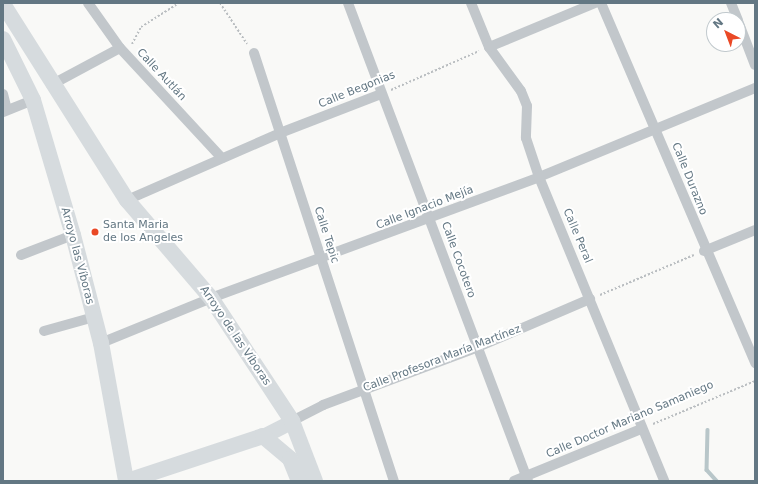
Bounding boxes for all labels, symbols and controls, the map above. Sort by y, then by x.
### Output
north arrow [706,12,746,52]
text: N [711,16,726,31]
street label: Calle Autlán [134,46,188,104]
street label: Calle Begonias [317,69,397,111]
street label: Calle Durazno [668,141,710,217]
street label: Calle Ignacio Mejía [374,183,476,233]
street label: Calle Tepic [311,205,341,265]
street label: Arroyo las Víboras [58,206,96,306]
street label: Calle Peral [560,207,594,265]
place label: Santa Maria de los Angeles [103,219,183,245]
street label: Calle Cocotero [438,220,478,300]
marker: Santa Maria de los Angeles [90,227,100,237]
street label: Arroyo de las Víboras [197,284,273,388]
street label: Calle Profesora María Martínez [361,323,523,395]
street label: Calle Doctor Mariano Samaniego [544,379,716,461]

